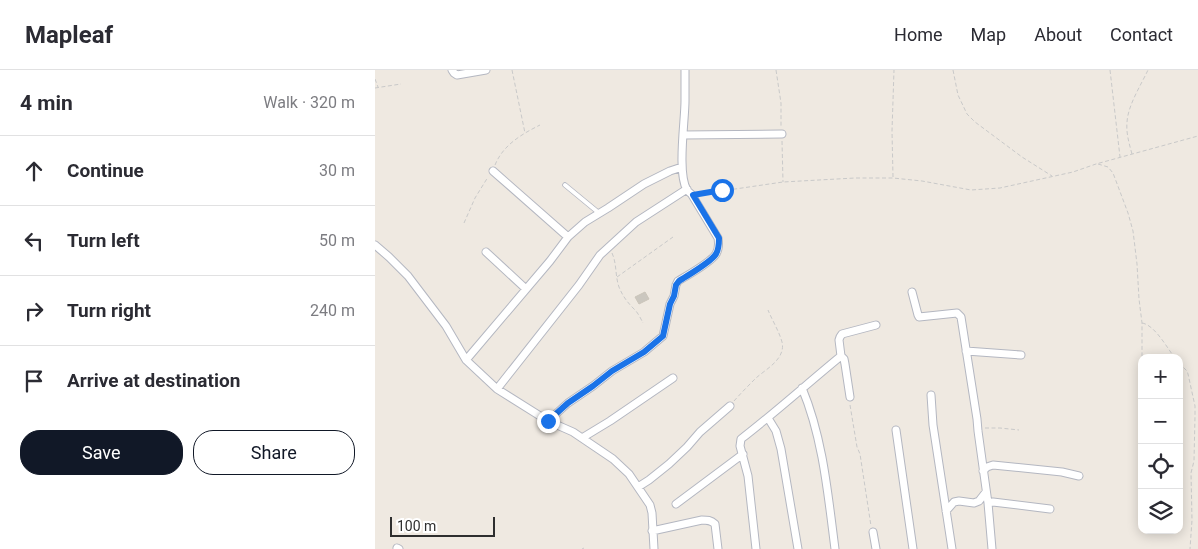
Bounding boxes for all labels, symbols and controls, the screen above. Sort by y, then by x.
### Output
text: Mapleaf [25,21,113,49]
text: Home [894,24,943,45]
text: Map [971,24,1006,45]
text: About [1034,24,1082,45]
text: Contact [1110,24,1173,45]
text: 4 min [20,91,73,115]
text: Walk · 320 m [263,93,355,112]
icon: ahead [20,157,48,185]
text: Continue [67,159,144,182]
text: 30 m [319,161,355,180]
route start [711,179,734,202]
icon: left [20,227,48,255]
text: Turn left [67,229,140,252]
text: 50 m [319,231,355,250]
icon: right [20,297,48,325]
text: Turn right [67,299,151,322]
text: 240 m [310,301,355,320]
map controls [1138,354,1183,534]
button: + [1138,354,1183,399]
icon: arrive [20,367,48,395]
text: Arrive at destination [67,369,240,392]
button: − [1138,399,1183,444]
route end [537,410,560,433]
button: Save [20,430,183,475]
button: Share [193,430,355,475]
button: locate [1138,444,1183,489]
button: layers [1138,489,1183,534]
scale bar [390,514,495,537]
text: 100 m [397,518,436,534]

